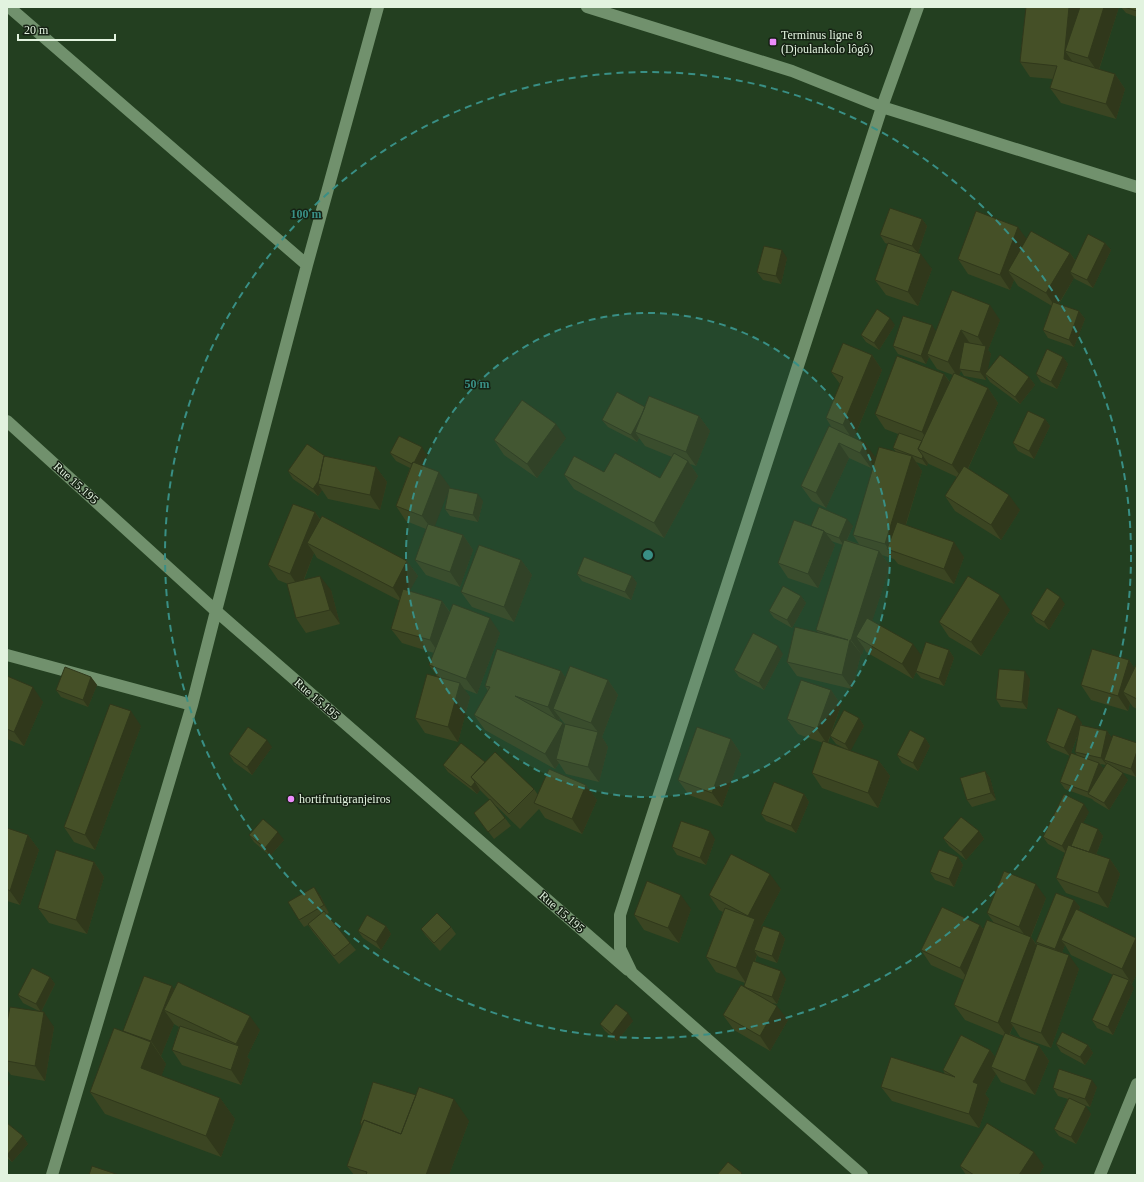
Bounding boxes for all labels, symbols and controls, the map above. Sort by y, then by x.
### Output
scale bar [18,16,115,42]
text: 20 m [24,23,49,37]
place label: Terminus ligne 8 (Djoulankolo lôgô) [781,28,873,56]
marker: Terminus ligne 8 (Djoulankolo lôgô) [768,37,778,47]
text: 100 m [291,207,322,221]
text: 50 m [465,377,490,391]
street label: Rue 15.195 [51,459,101,507]
centre of rings [641,548,655,562]
street label: Rue 15.195 [292,676,342,722]
place label: hortifrutigranjeiros [299,792,391,806]
marker: hortifrutigranjeiros [286,794,296,804]
street label: Rue 15.195 [537,889,587,935]

